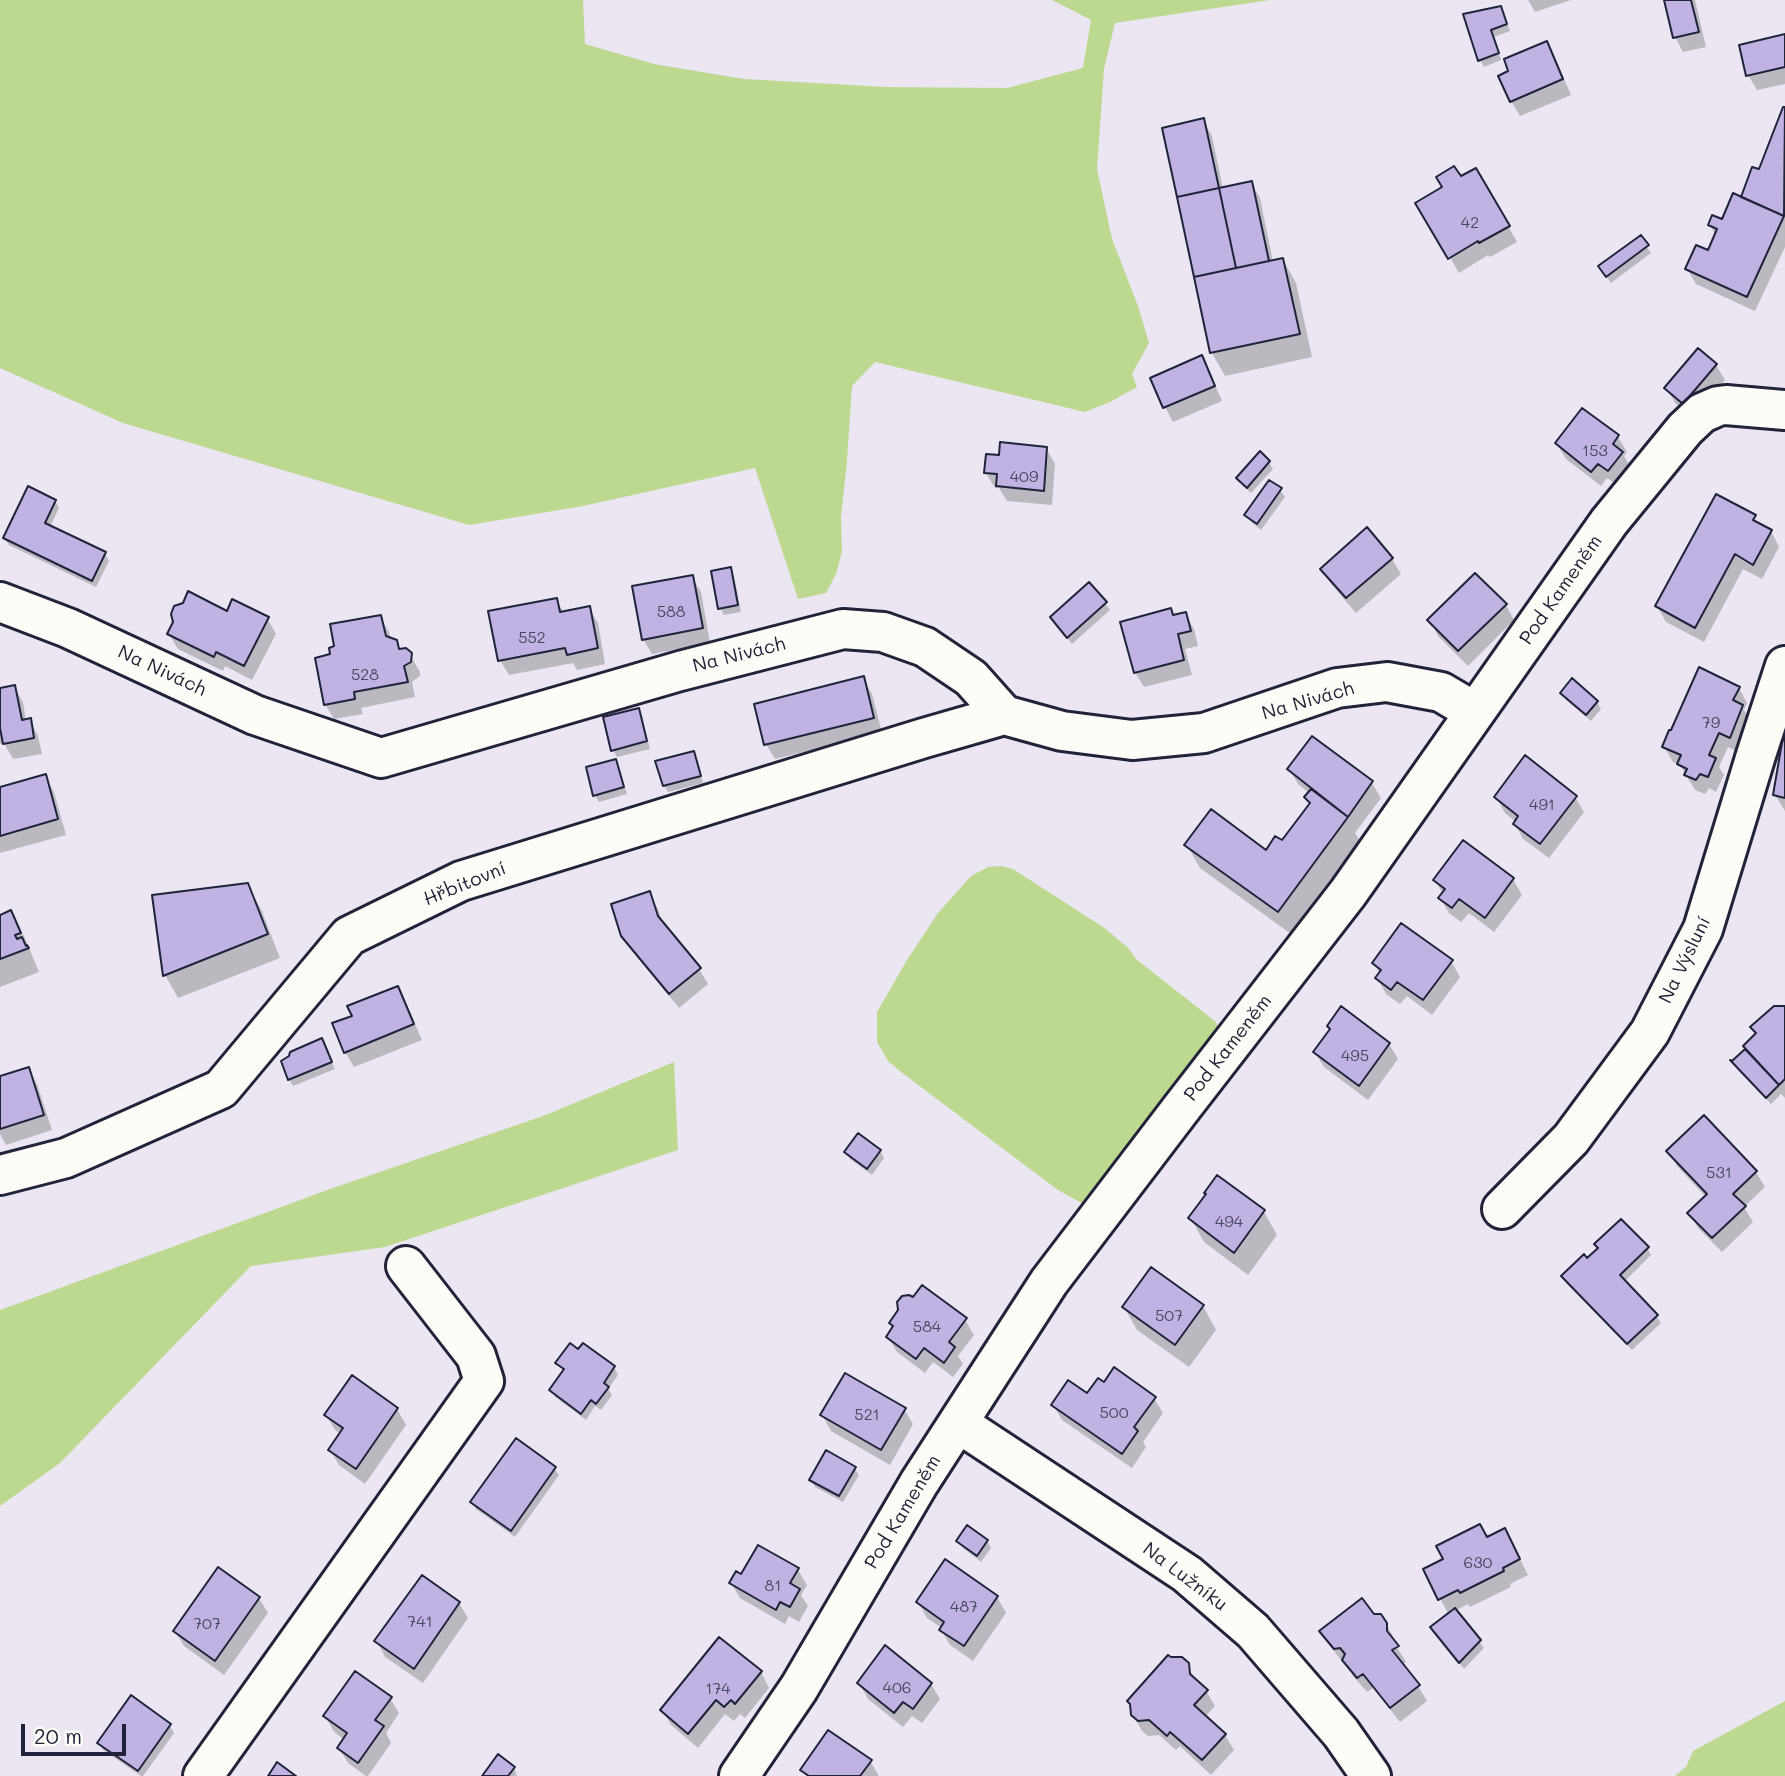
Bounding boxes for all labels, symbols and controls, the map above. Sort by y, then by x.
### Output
house number: 42 [1461,213,1479,233]
house number: 153 [1582,441,1608,461]
house number: 409 [1010,467,1038,487]
street label: Pod Kameněm [1515,531,1607,649]
house number: 588 [657,602,685,622]
house number: 552 [518,628,546,648]
street label: Na Nivách [690,632,788,678]
street label: Na Nivách [114,641,210,701]
house number: 528 [351,665,379,685]
street label: Na Nivách [1259,677,1357,725]
house number: 79 [1702,713,1720,733]
house number: 491 [1529,795,1555,815]
street label: Hřbitovní [420,857,510,911]
street label: Na Výsluní [1654,913,1716,1007]
street label: Pod Kameněm [1179,990,1277,1106]
house number: 495 [1341,1046,1369,1066]
house number: 531 [1706,1163,1732,1183]
house number: 494 [1215,1212,1243,1232]
house number: 507 [1155,1306,1183,1326]
house number: 584 [913,1317,941,1337]
house number: 500 [1099,1403,1129,1423]
house number: 521 [854,1405,880,1425]
street label: Pod Kameněm [860,1451,946,1573]
street label: Na Lužníku [1138,1538,1232,1616]
house number: 630 [1464,1553,1492,1573]
house number: 81 [765,1576,781,1596]
house number: 487 [950,1597,978,1617]
house number: 741 [407,1612,433,1632]
house number: 707 [193,1614,221,1634]
house number: 406 [883,1678,911,1698]
house number: 174 [705,1679,731,1699]
scale bar [24,1710,130,1754]
text: 20 m [34,1722,82,1749]

